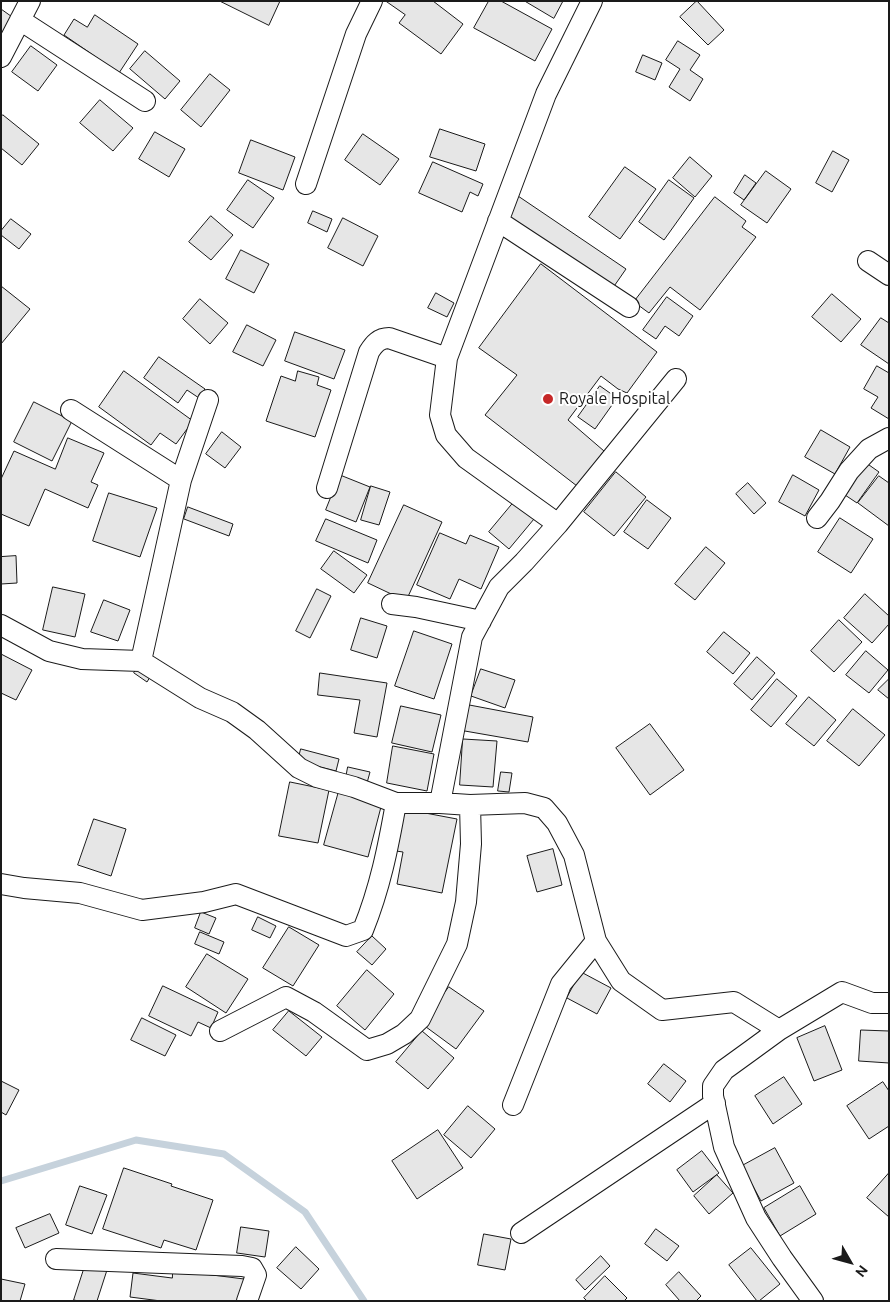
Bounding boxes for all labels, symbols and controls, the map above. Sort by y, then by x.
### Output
place label: Royale Hospital [559,389,670,409]
marker: Royale Hospital [541,392,555,406]
north arrow [825,1237,875,1287]
text: N [852,1262,871,1280]

